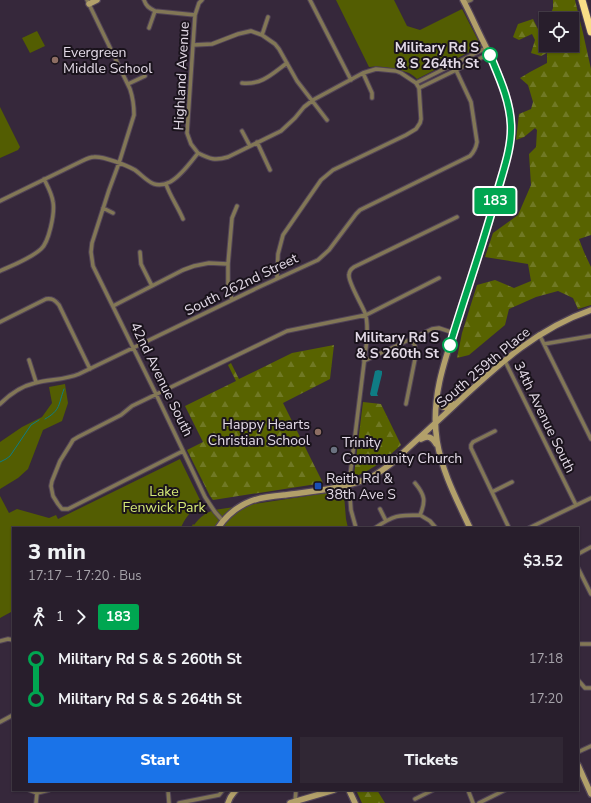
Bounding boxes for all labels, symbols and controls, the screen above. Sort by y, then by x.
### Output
map controls [539,12,579,52]
button: locate [539,12,579,52]
street label: Highland Avenue [169,21,194,131]
place label: Military Rd S & S 264th St [395,38,480,73]
place label: Evergreen Middle School [63,43,153,78]
marker: Military Rd S & S 264th St [482,47,498,63]
marker: Evergreen Middle School [50,55,60,65]
line badge: 183 [472,188,518,214]
text: 183 [482,191,508,210]
street label: South 262nd Street [181,249,301,320]
street label: 42nd Avenue South [126,319,197,439]
street label: South 259th Place [433,323,534,412]
place label: Military Rd S & S 260th St [355,328,440,363]
marker: Military Rd S & S 260th St [442,337,458,353]
street label: 34th Avenue South [509,358,580,476]
place label: Happy Hearts Christian School [208,415,311,450]
marker: Happy Hearts Christian School [313,427,323,437]
place label: Trinity Community Church [342,433,462,468]
marker: Trinity Community Church [329,445,339,455]
place label: Reith Rd & 38th Ave S [326,469,396,504]
marker: Reith Rd & 38th Ave S [313,481,323,491]
park label: Lake Fenwick Park [123,482,206,517]
text: 3 min [28,537,86,567]
text: $3.52 [523,551,563,571]
text: 17:17 – 17:20 · Bus [28,567,142,585]
icon: walk [28,606,50,628]
icon: forward [70,606,92,628]
text: 183 [106,607,131,626]
text: 1 [56,608,64,626]
text: Military Rd S & S 260th St [58,649,242,669]
text: 17:18 [529,650,563,668]
text: Military Rd S & S 264th St [58,689,242,709]
text: 17:20 [529,690,563,708]
button: Start [28,737,292,783]
button: Tickets [300,737,563,783]

